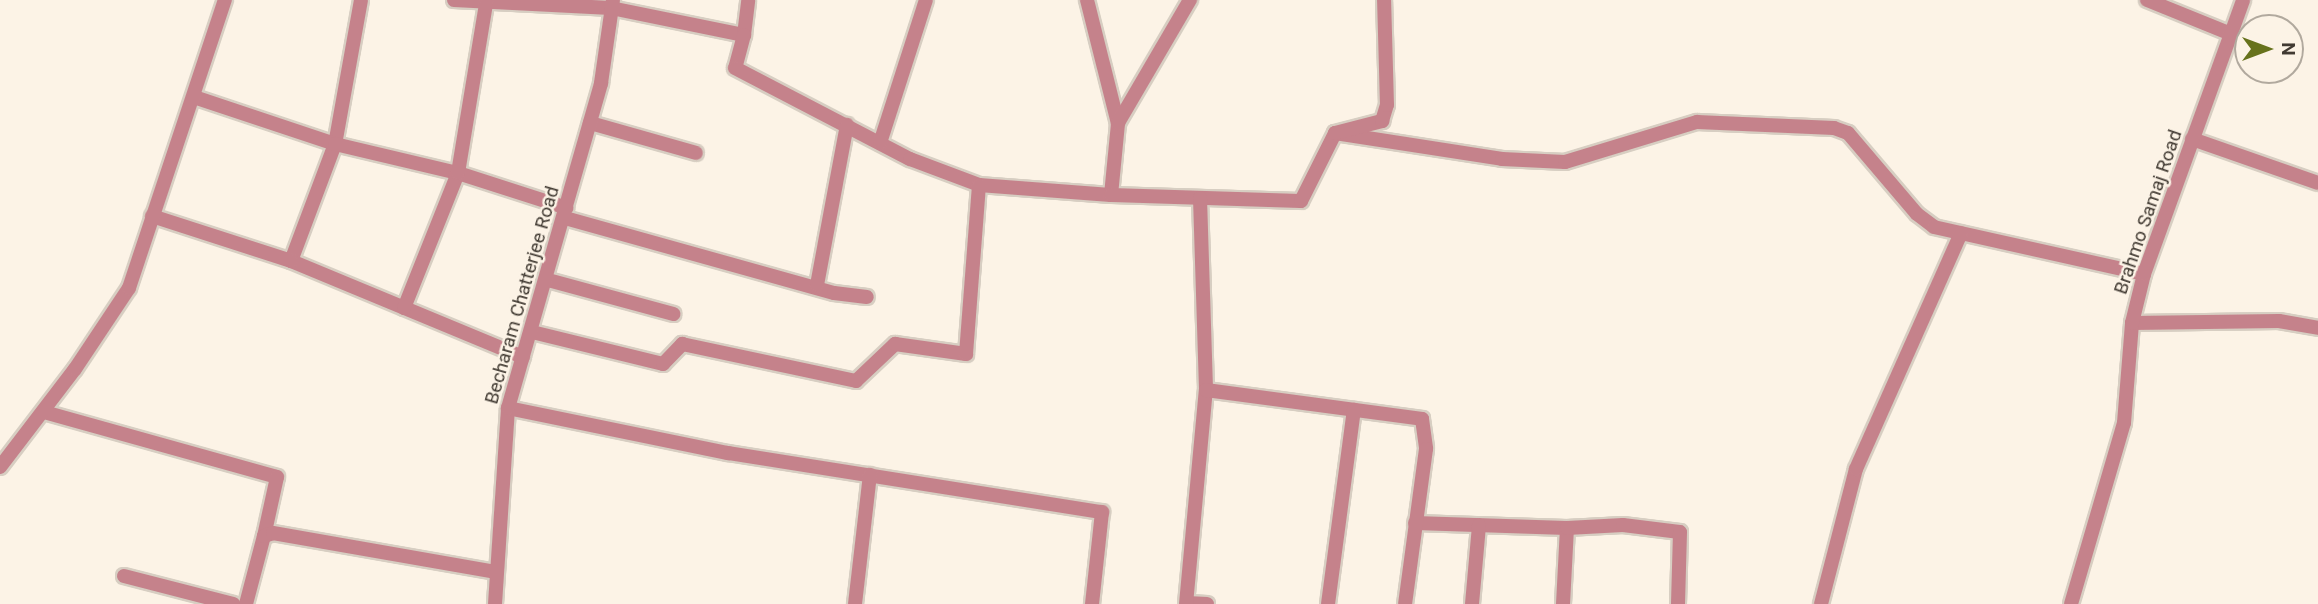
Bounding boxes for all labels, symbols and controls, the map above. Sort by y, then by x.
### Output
north arrow [2234,14,2304,84]
text: N [2277,42,2300,56]
street label: Brahmo Samaj Road [2109,127,2187,297]
street label: Becharam Chatterjee Road [480,183,564,407]

